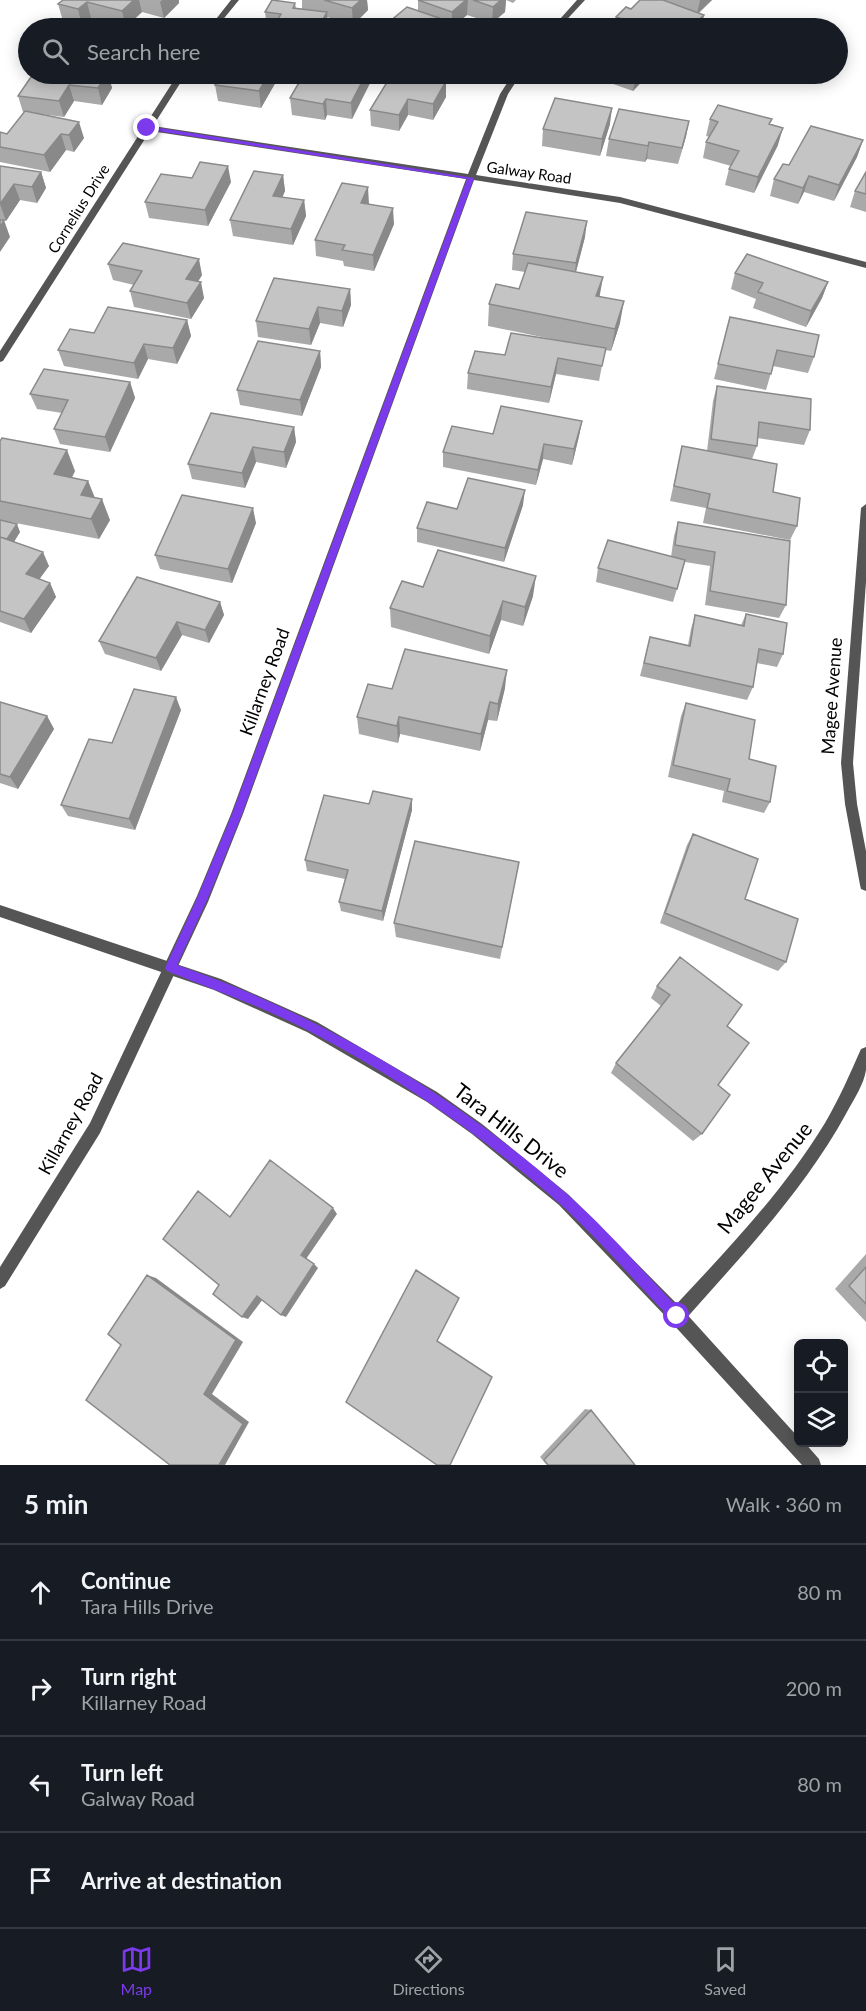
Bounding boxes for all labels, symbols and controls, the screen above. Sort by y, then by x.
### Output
search box [18,18,848,84]
icon: search [39,35,72,68]
text: Search here [87,38,200,65]
route end [133,114,159,140]
street label: Galway Road [486,157,573,187]
street label: Cornelius Drive [44,161,113,256]
street label: Killarney Road [234,625,294,738]
street label: Magee Avenue [816,637,846,755]
street label: Killarney Road [33,1069,107,1178]
street label: Tara Hills Drive [449,1077,574,1182]
street label: Magee Avenue [711,1116,817,1238]
route start [663,1302,689,1328]
map controls [794,1339,848,1447]
button: locate [794,1339,848,1393]
button: layers [794,1393,848,1447]
text: 5 min [24,1488,88,1520]
text: Walk · 360 m [726,1492,842,1516]
text: Continue [81,1567,171,1594]
icon: ahead [24,1576,57,1609]
text: 80 m [797,1580,842,1604]
text: Tara Hills Drive [81,1594,213,1618]
text: Turn right [81,1663,176,1690]
icon: right [24,1672,57,1705]
text: 200 m [786,1676,842,1700]
text: Killarney Road [81,1690,206,1714]
text: Turn left [81,1759,163,1786]
icon: left [24,1768,57,1801]
text: 80 m [797,1772,842,1796]
text: Galway Road [81,1786,195,1810]
icon: arrive [24,1864,57,1897]
text: Arrive at destination [81,1867,282,1894]
tab: Map [120,1943,153,1998]
tab: Directions [392,1943,465,1998]
tab: Saved [704,1943,746,1998]

